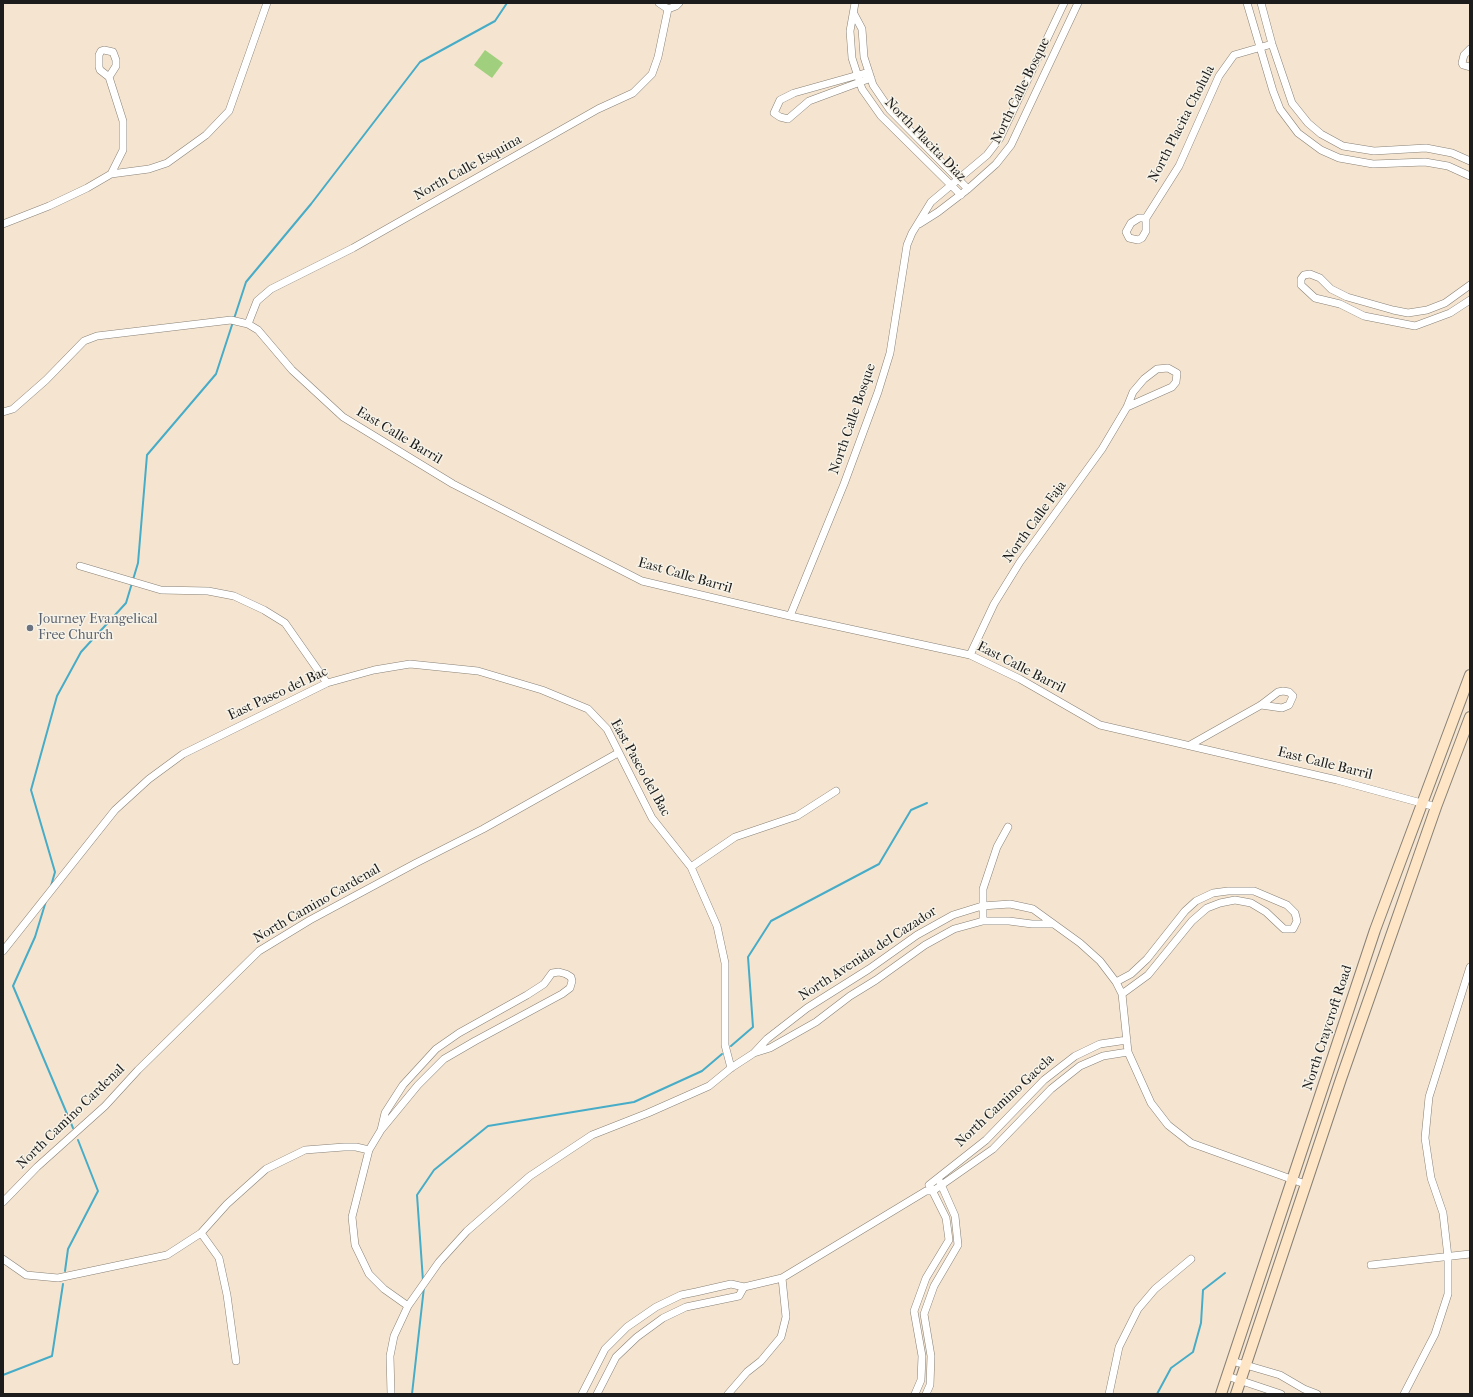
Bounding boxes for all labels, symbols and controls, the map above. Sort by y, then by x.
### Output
street label: North Calle Bosque [988,35,1054,147]
street label: North Placita Cholula [1145,63,1219,185]
street label: North Placita Diaz [881,95,969,185]
street label: North Calle Esquina [411,131,525,205]
street label: North Calle Bosque [826,361,880,477]
street label: East Calle Barril [353,404,445,468]
street label: North Calle Faja [1000,478,1070,566]
street label: East Calle Barril [636,555,734,597]
place label: Journey Evangelical Free Church [38,612,158,644]
marker: Journey Evangelical Free Church [25,623,35,633]
street label: East Calle Barril [974,638,1068,698]
street label: East Paseo del Bac [225,664,331,724]
street label: East Paseo del Bac [606,717,674,819]
street label: East Calle Barril [1276,744,1374,784]
street label: North Camino Cardenal [251,861,383,947]
street label: North Avenida del Cazador [796,903,940,1005]
street label: North Craycroft Road [1300,963,1356,1093]
street label: North Camino Gacela [952,1051,1058,1151]
street label: North Camino Cardenal [13,1061,129,1173]

